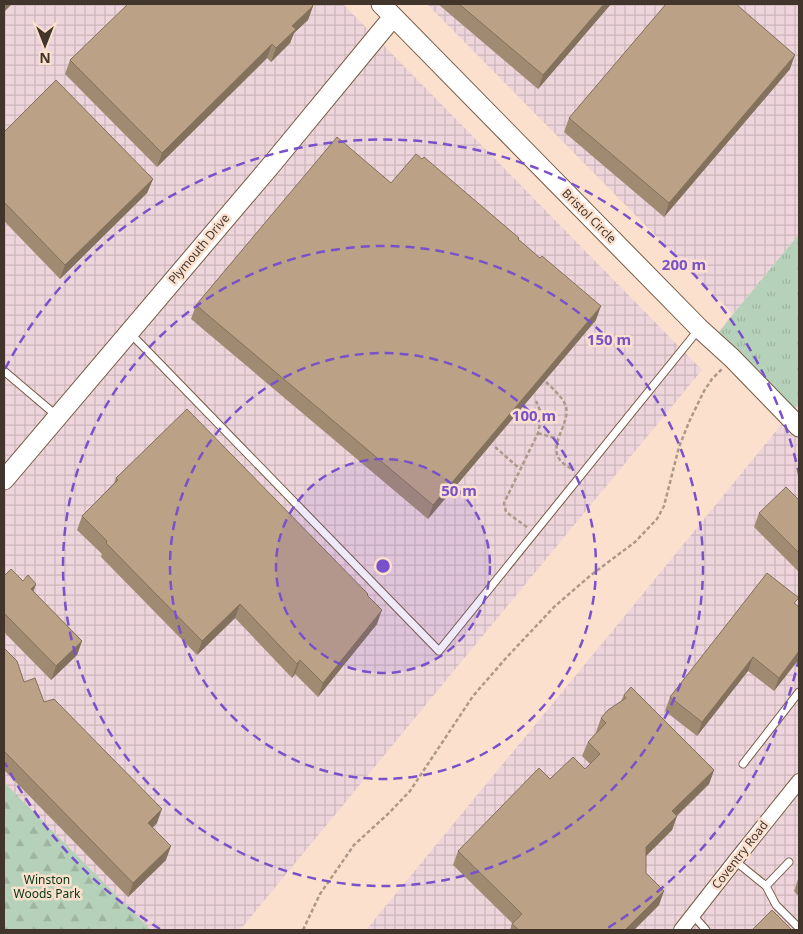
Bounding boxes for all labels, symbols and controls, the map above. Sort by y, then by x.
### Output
north arrow [20,20,70,70]
text: N [39,49,51,68]
street label: Bristol Circle [558,185,620,247]
street label: Plymouth Drive [164,210,233,287]
text: 200 m [662,254,706,274]
text: 150 m [587,329,631,349]
text: 100 m [512,405,556,425]
text: 50 m [441,480,477,500]
centre of rings [374,557,392,575]
street label: Coventry Road [708,817,772,892]
park label: Winston Woods Park [13,871,81,902]

